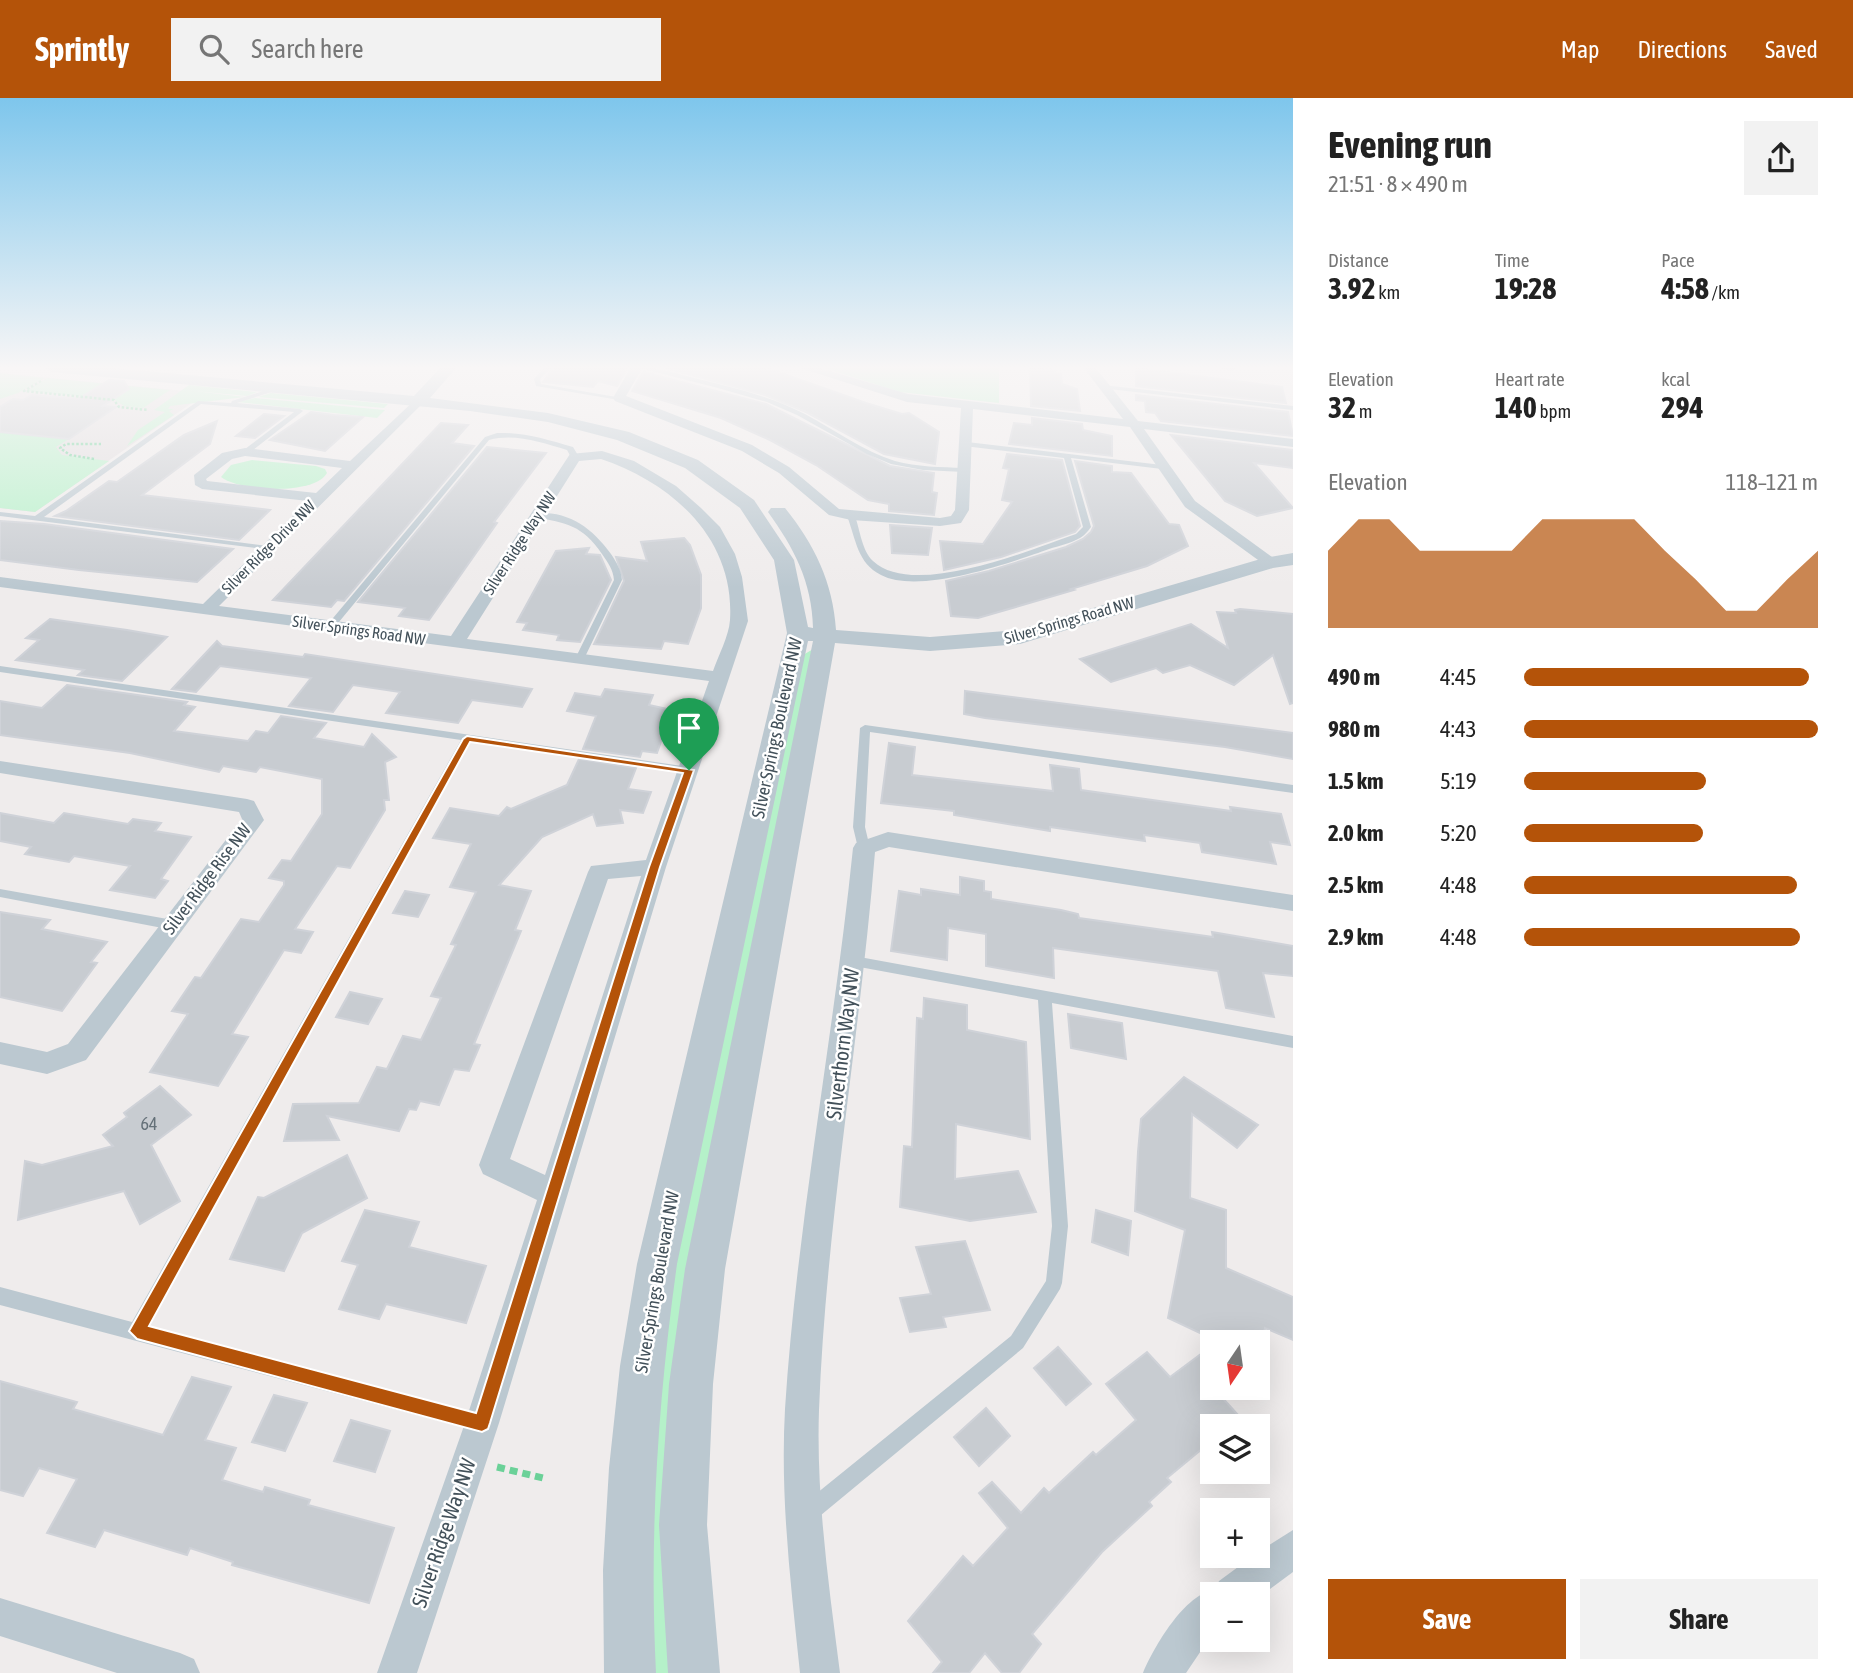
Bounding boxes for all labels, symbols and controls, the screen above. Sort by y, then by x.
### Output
search box [171,18,661,81]
text: Sprintly [35,30,129,68]
icon: search [195,30,233,68]
text: Search here [251,34,364,64]
text: Map [1561,36,1599,63]
text: Directions [1637,36,1727,63]
text: Saved [1765,36,1818,63]
button: share [1744,121,1818,195]
text: Evening run [1328,123,1492,166]
text: 21:51 · 8 × 490 m [1328,171,1468,197]
text: Distance [1328,249,1389,271]
text: Time [1495,249,1529,271]
text: Pace [1661,249,1695,271]
text: 3.92 [1328,271,1376,305]
text: 19:28 [1495,271,1556,305]
text: 4:58 [1661,271,1709,305]
text: km [1376,281,1400,303]
text: /km [1709,281,1740,303]
text: Elevation [1328,368,1394,390]
text: Heart rate [1495,368,1565,390]
text: kcal [1661,368,1690,390]
text: 32 [1328,390,1356,424]
text: 140 [1495,390,1537,424]
text: 294 [1661,390,1704,424]
text: m [1356,400,1373,422]
text: bpm [1537,400,1571,422]
text: Elevation [1328,469,1408,495]
text: 118–121 m [1725,469,1818,495]
street label: Silver Ridge Way NW [479,488,560,598]
street label: Silver Ridge Drive NW [218,496,319,598]
street label: Silver Springs Road NW [1002,593,1137,648]
street label: Silver Springs Road NW [291,612,427,649]
street label: Silver Springs Boulevard NW [747,636,806,820]
text: 490 m [1328,664,1380,690]
text: 4:45 [1440,664,1477,690]
pin [659,698,719,770]
icon: arrive [670,709,708,747]
text: 980 m [1328,716,1380,742]
text: 4:43 [1440,716,1477,742]
text: 1.5 km [1328,768,1384,794]
text: 5:19 [1440,768,1477,794]
street label: Silver Ridge Rise NW [158,819,255,938]
text: 2.0 km [1328,820,1384,846]
text: 5:20 [1440,820,1477,846]
text: 2.5 km [1328,872,1384,898]
text: 4:48 [1440,872,1477,898]
text: 2.9 km [1328,924,1384,950]
text: 4:48 [1440,924,1477,950]
street label: Silverthorn Way NW [821,966,863,1121]
house number: 64 [141,1113,157,1134]
street label: Silver Springs Boulevard NW [630,1189,683,1374]
north arrow [1200,1330,1270,1400]
map controls [1200,1330,1270,1652]
button: layers [1200,1414,1270,1484]
street label: Silver Ridge Way NW [406,1454,480,1610]
button: + [1200,1498,1270,1568]
button: Save [1328,1579,1566,1659]
button: Share [1580,1579,1818,1659]
button: − [1200,1582,1270,1652]

